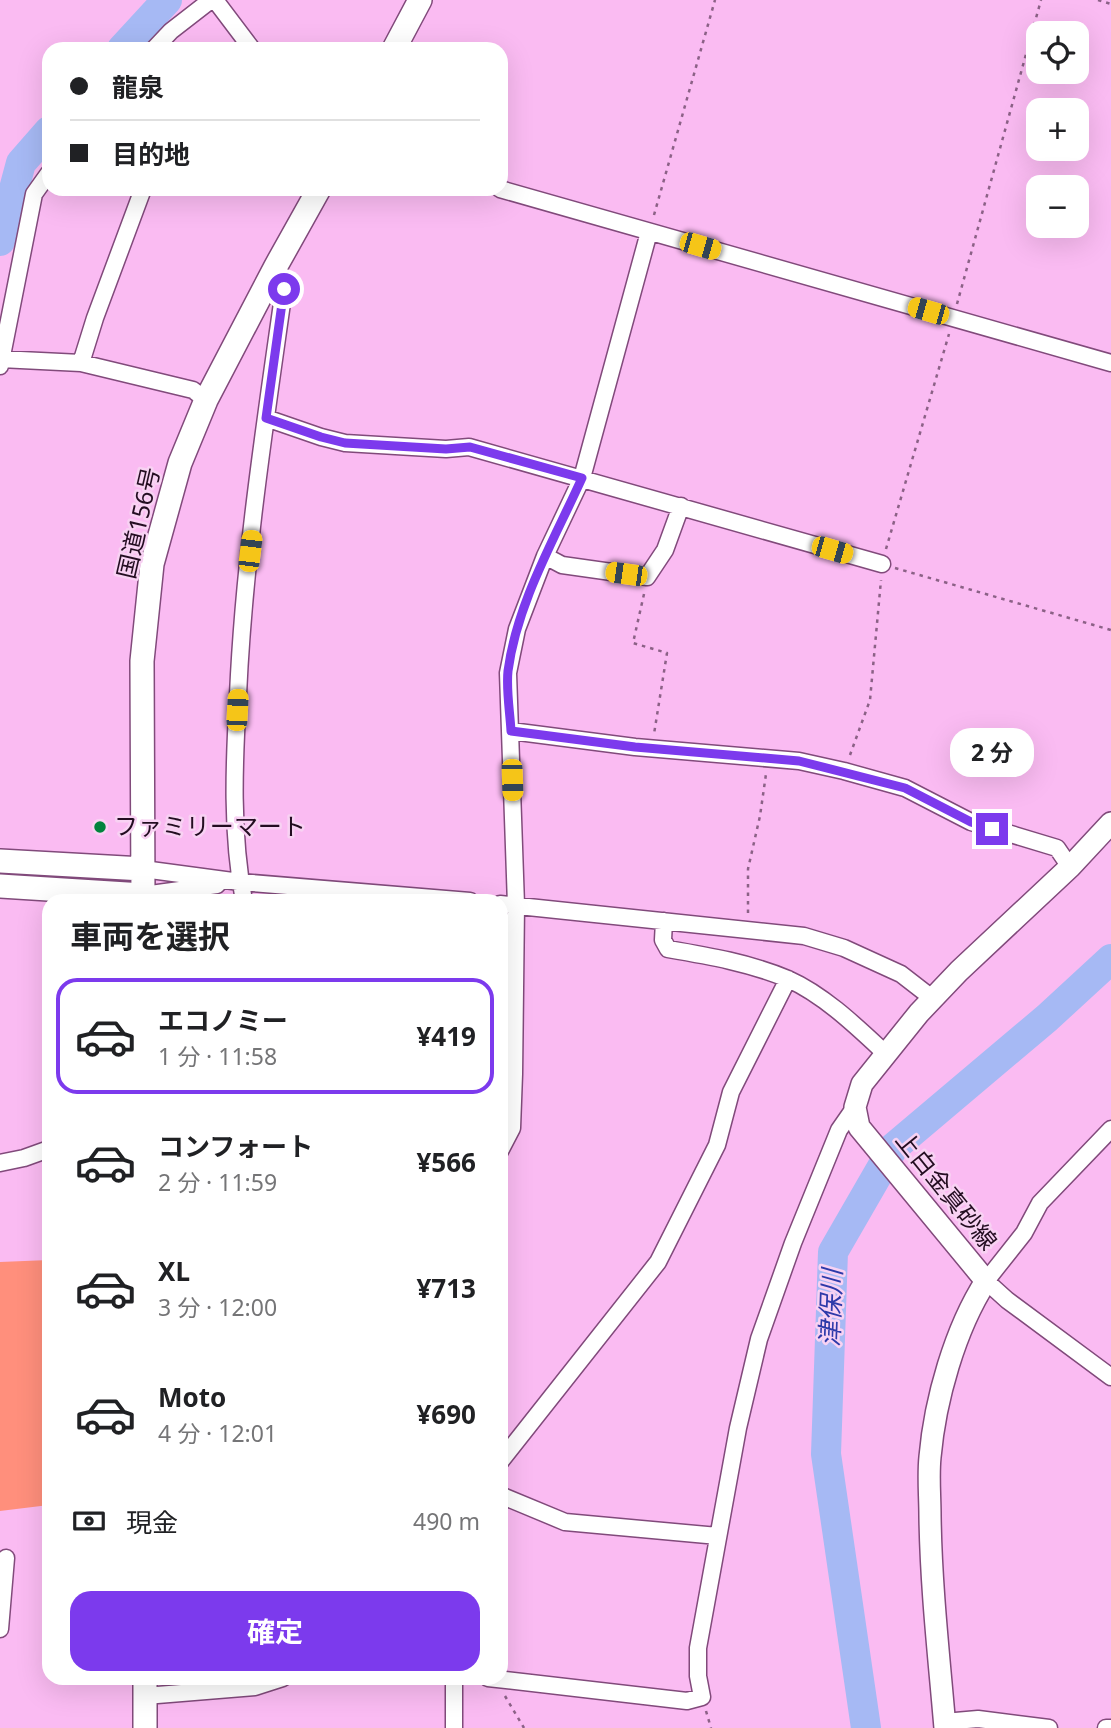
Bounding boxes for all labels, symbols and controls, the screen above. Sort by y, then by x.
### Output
map controls [1026,21,1089,238]
button: locate [1026,21,1089,84]
text: 龍泉 [112,69,164,105]
button: + [1026,98,1089,161]
text: 目的地 [112,136,190,172]
button: − [1026,175,1089,238]
car [677,230,724,262]
route start [268,273,300,305]
car [905,295,952,327]
street label: 国道156号 [109,464,166,582]
car [238,529,263,573]
car [809,534,856,566]
car [604,561,649,587]
car [226,688,249,732]
callout: 2 分 [950,728,1034,776]
text: 2 分 [971,736,1013,768]
car [501,759,524,801]
place label: ファミリーマート [114,809,306,842]
route end [976,813,1008,845]
marker: ファミリーマート [92,819,108,835]
text: 車両を選択 [70,914,230,957]
text: エコノミー [158,1002,288,1038]
icon: car [74,1005,137,1068]
text: ¥419 [417,1018,476,1054]
text: 1 分 · 11:58 [158,1040,277,1072]
street label: 上白金真砂線 [889,1124,1005,1256]
text: コンフォート [158,1128,313,1164]
icon: car [74,1131,137,1194]
text: ¥566 [417,1144,476,1180]
text: 2 分 · 11:59 [158,1166,277,1198]
text: XL [158,1253,190,1289]
icon: car [74,1257,137,1320]
water label: 津保川 [811,1265,849,1348]
text: ¥713 [417,1270,476,1306]
text: 3 分 · 12:00 [158,1291,277,1323]
text: Moto [158,1379,226,1415]
icon: car [74,1383,137,1446]
text: ¥690 [417,1396,476,1432]
text: 4 分 · 12:01 [158,1417,277,1449]
icon: cash [70,1502,108,1540]
text: 現金 [126,1504,178,1540]
text: 490 m [413,1505,480,1537]
button: 確定 [70,1591,480,1671]

